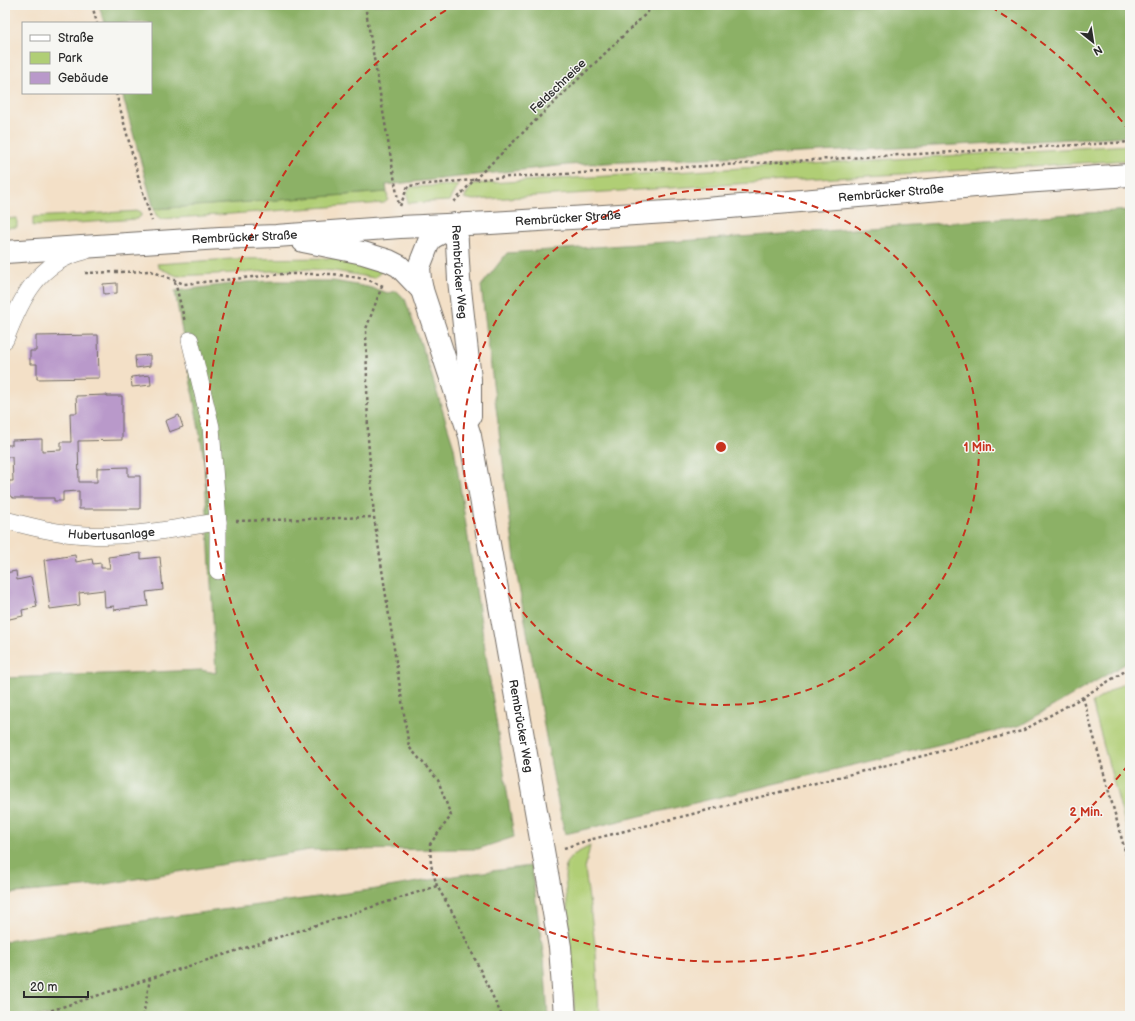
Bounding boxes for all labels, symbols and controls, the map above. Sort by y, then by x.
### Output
legend [22,22,152,94]
north arrow [1073,22,1113,62]
text: Straße [58,31,94,46]
text: N [1091,43,1105,58]
text: Park [58,51,82,66]
street label: Feldschneise [527,56,589,117]
text: Gebäude [58,71,108,86]
street label: Rembrücker Straße [838,182,944,206]
street label: Rembrücker Straße [515,208,621,229]
street label: Rembrücker Weg [448,225,470,320]
street label: Rembrücker Straße [191,227,298,248]
centre of rings [714,440,728,454]
text: 1 Min. [964,440,995,455]
street label: Hubertusanlage [67,525,156,544]
street label: Rembrücker Weg [505,678,536,774]
text: 2 Min. [1069,805,1103,820]
scale bar [24,973,88,999]
text: 20 m [30,980,57,995]

